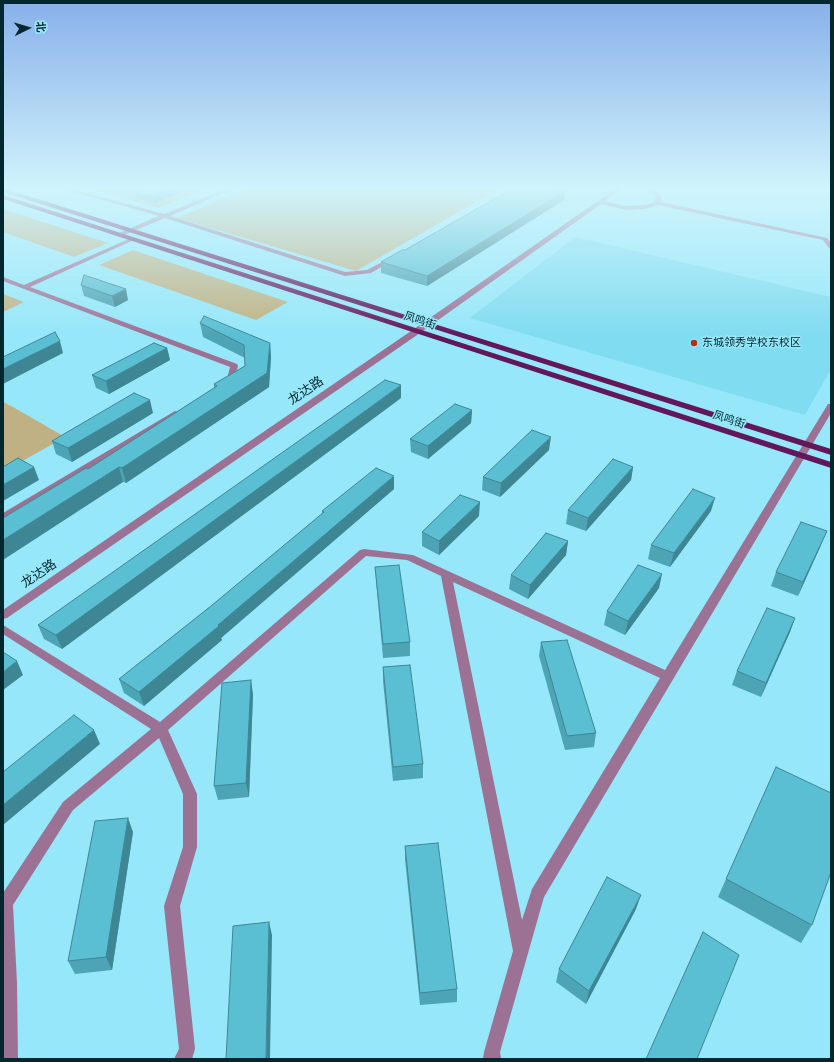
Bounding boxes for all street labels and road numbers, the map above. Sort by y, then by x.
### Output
street label: 凤鸣街 [402,310,438,332]
street label: 龙达路 [285,374,327,408]
street label: 凤鸣街 [711,409,747,431]
street label: 龙达路 [18,557,60,591]

